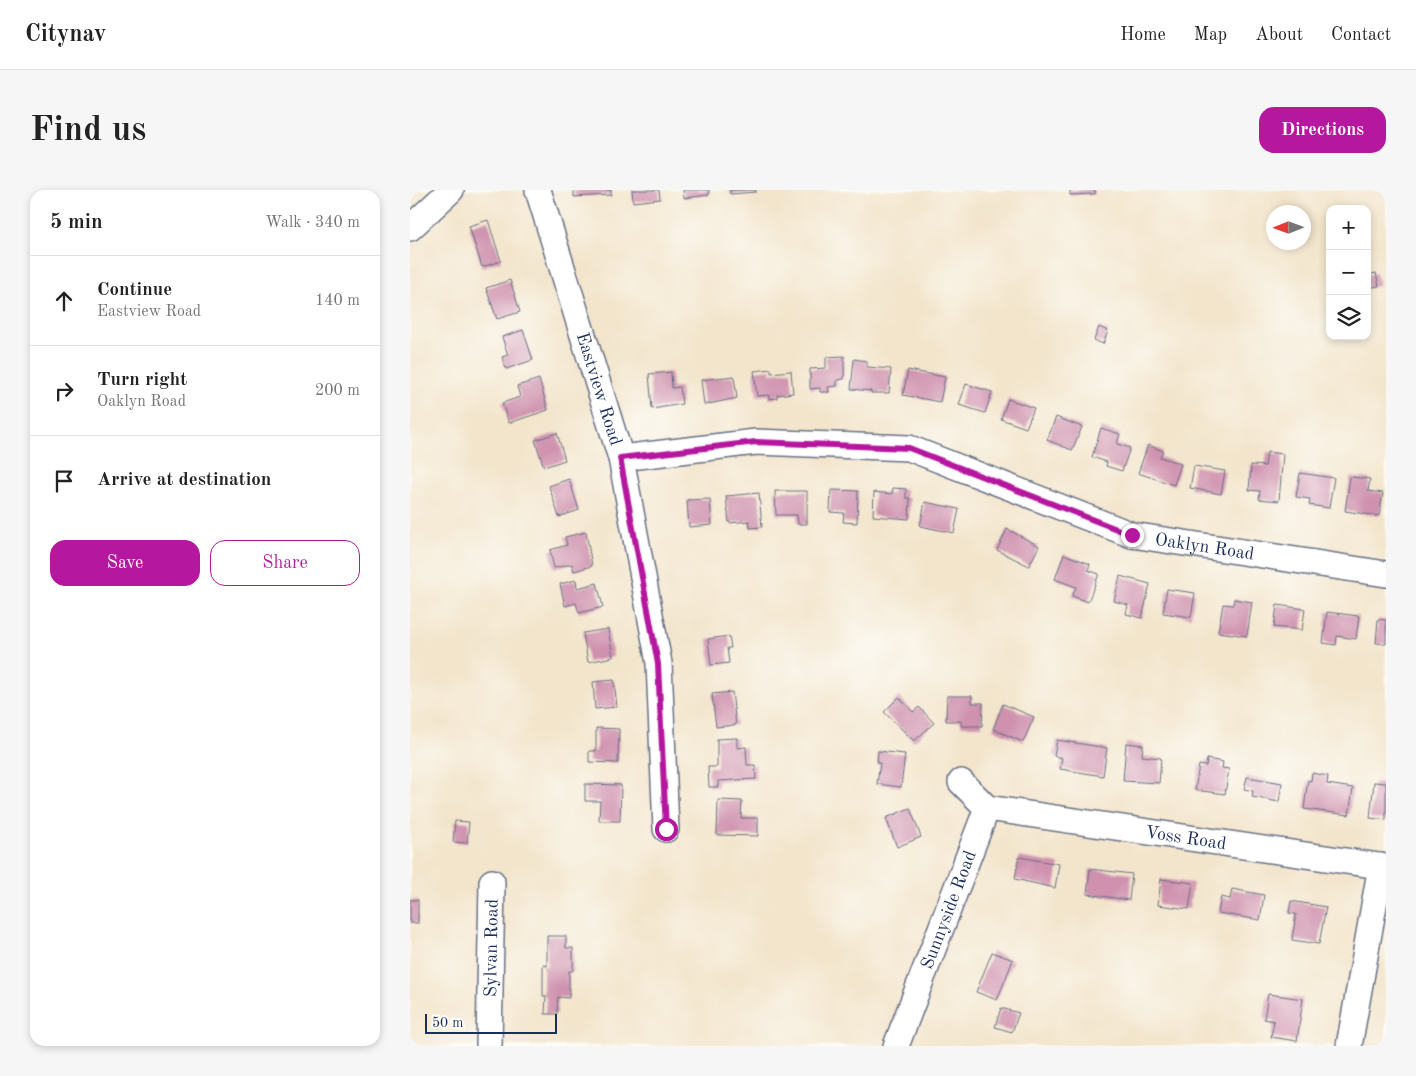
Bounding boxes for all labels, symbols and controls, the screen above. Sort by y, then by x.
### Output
text: Citynav [25,23,106,47]
text: Home [1120,26,1166,44]
text: Map [1194,26,1227,44]
text: About [1255,26,1303,44]
text: Contact [1331,26,1391,44]
button: Directions [1259,107,1386,153]
text: Find us [30,113,146,148]
north arrow [1266,205,1311,250]
map controls [1326,205,1371,340]
button: + [1326,205,1371,250]
text: 5 min [50,212,103,233]
text: Walk · 340 m [265,215,360,231]
button: − [1326,250,1371,295]
text: Continue [97,281,172,300]
icon: ahead [50,287,78,315]
text: 140 m [315,293,360,309]
button: layers [1326,295,1371,340]
text: Eastview Road [97,304,201,320]
street label: Eastview Road [573,330,625,448]
text: Turn right [97,371,187,390]
icon: right [50,377,78,405]
text: 200 m [315,383,360,399]
text: Oaklyn Road [97,394,186,410]
icon: arrive [50,467,78,495]
text: Arrive at destination [97,471,271,490]
route end [1121,524,1144,547]
street label: Oaklyn Road [1154,531,1255,564]
button: Save [50,540,200,586]
button: Share [210,540,360,586]
route start [655,818,678,841]
street label: Voss Road [1144,823,1228,853]
street label: Sunnyside Road [918,848,980,972]
street label: Sylvan Road [482,899,502,997]
scale bar [425,1011,558,1034]
text: 50 m [432,1016,463,1030]

